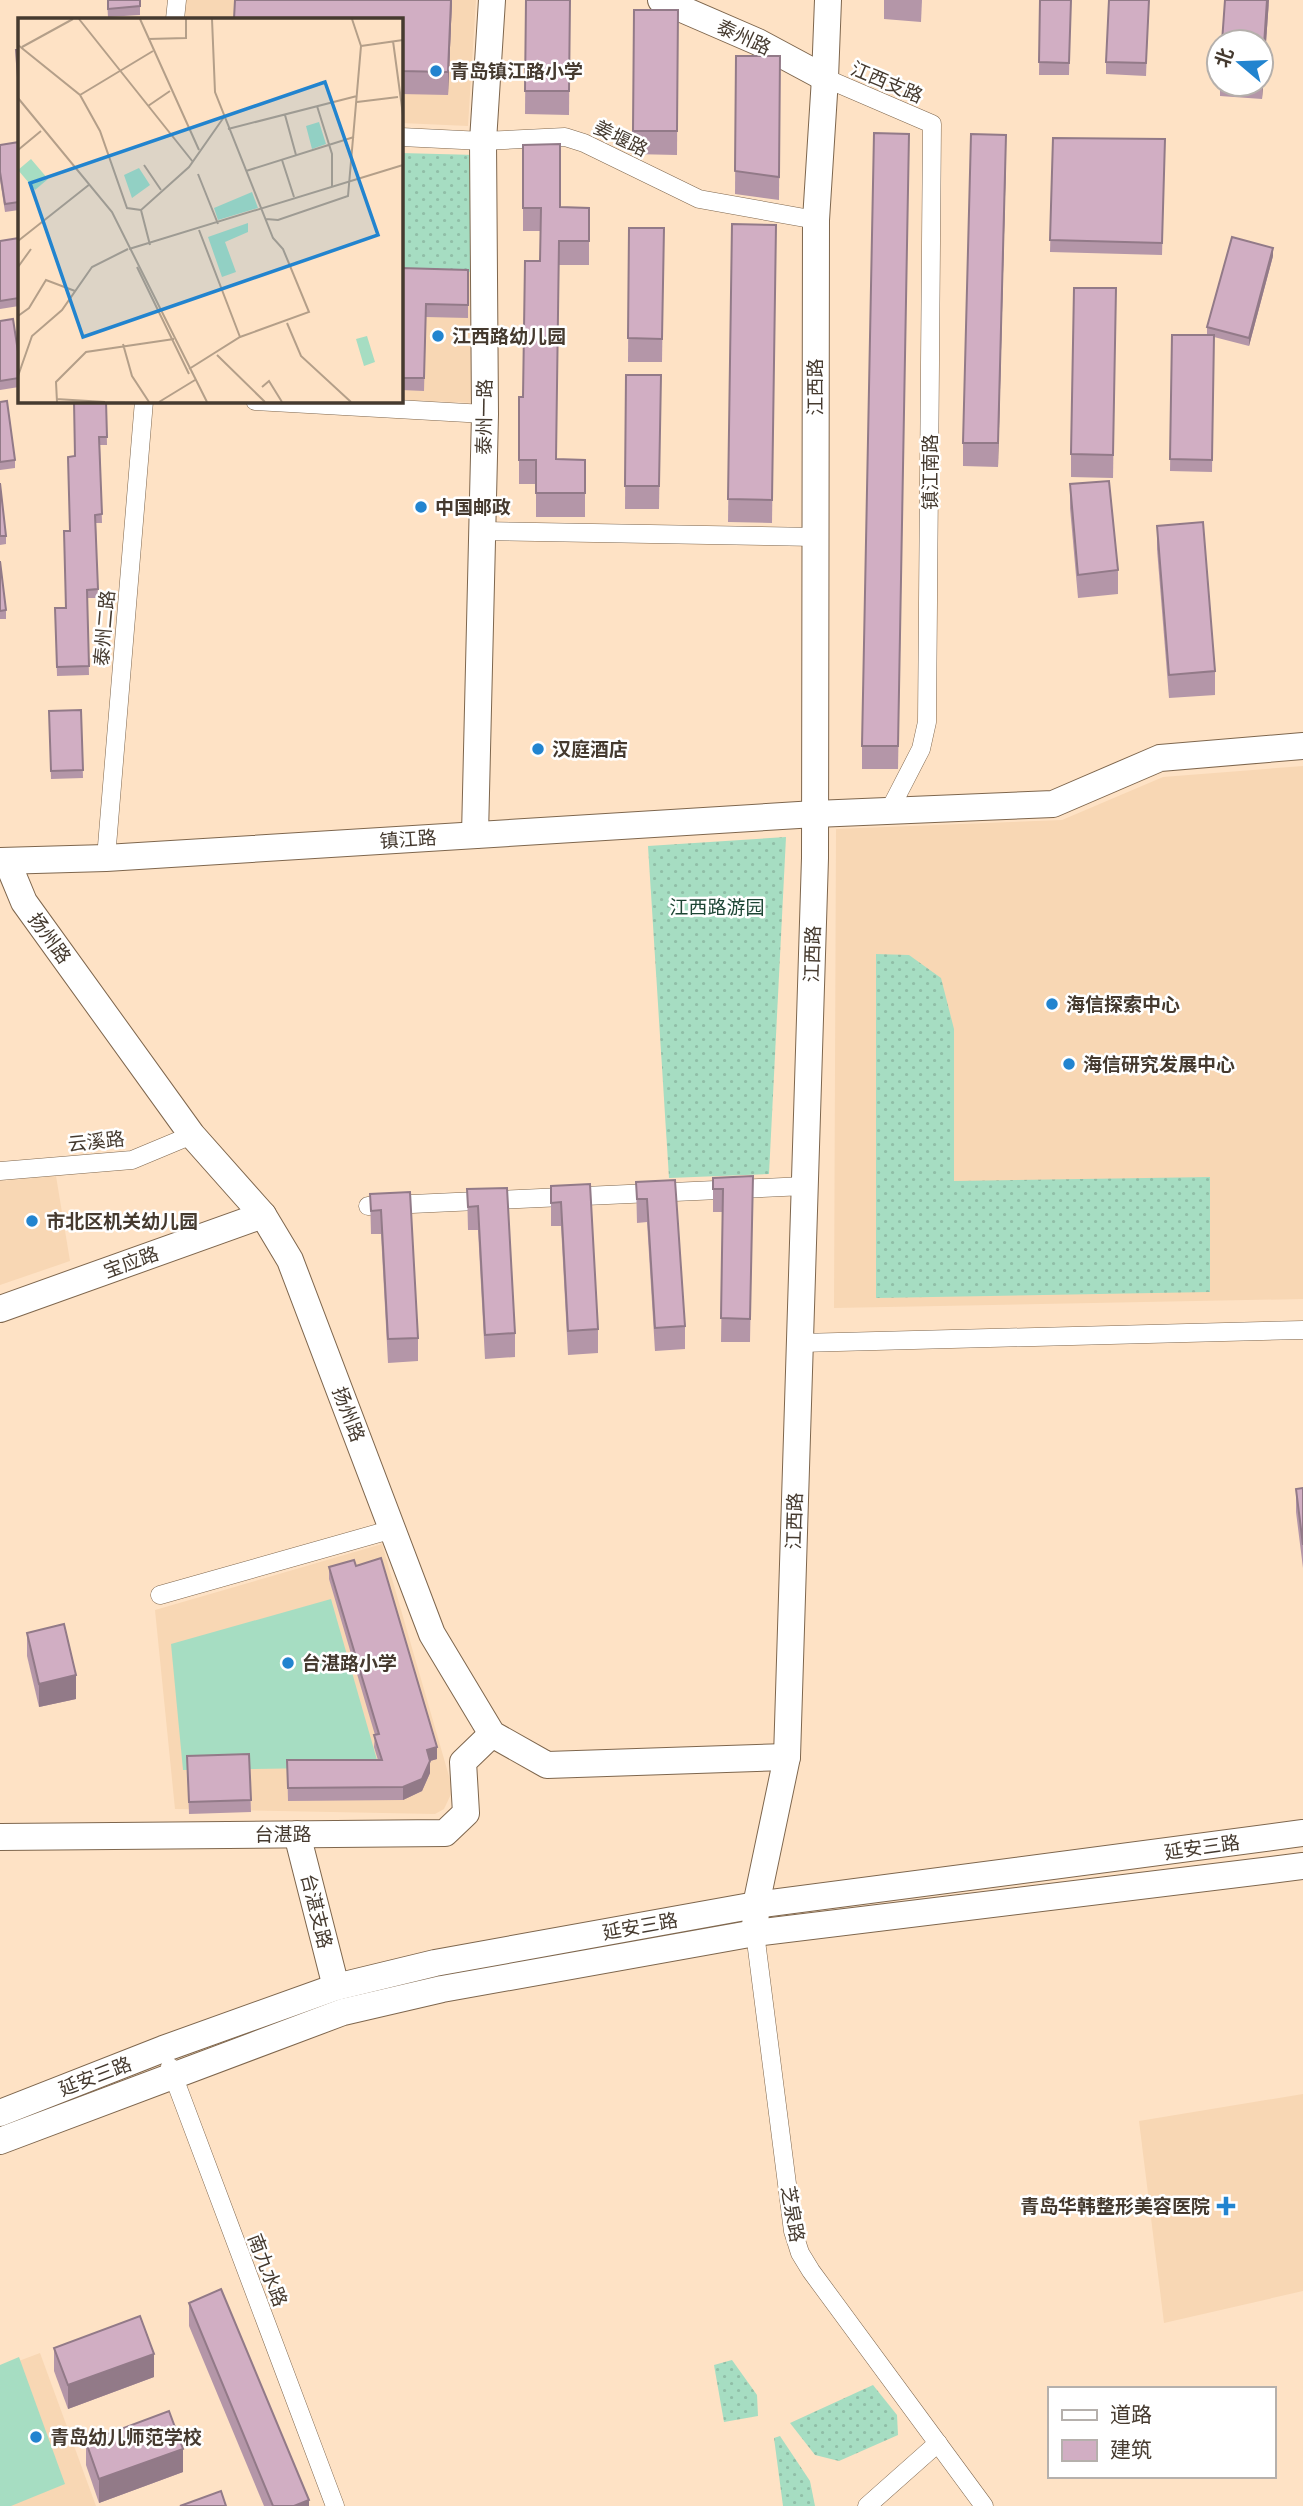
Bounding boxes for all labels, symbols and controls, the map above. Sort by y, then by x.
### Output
street label: 泰州路 [714,14,775,59]
inset map [18,18,402,402]
north arrow [1205,28,1275,98]
text: 北 [1209,45,1237,70]
street label: 江西支路 [848,56,927,107]
place label: 青岛镇江路小学 [450,59,583,82]
marker: 青岛镇江路小学 [428,63,444,79]
street label: 姜堰路 [591,115,652,160]
place label: 江西路幼儿园 [452,324,566,347]
marker: 江西路幼儿园 [430,328,446,344]
street label: 江西路 [803,358,826,416]
street label: 泰州一路 [471,379,496,455]
street label: 镇江南路 [918,434,941,510]
place label: 中国邮政 [435,495,511,518]
marker: 中国邮政 [413,499,429,515]
street label: 泰州二路 [89,589,118,667]
place label: 汉庭酒店 [552,737,628,760]
marker: 汉庭酒店 [530,741,546,757]
street label: 镇江路 [379,825,437,852]
park label: 江西路游园 [669,895,765,918]
street label: 扬州路 [24,908,76,968]
street label: 江西路 [799,925,824,983]
place label: 海信探索中心 [1066,992,1180,1015]
marker: 海信探索中心 [1044,996,1060,1012]
place label: 海信研究发展中心 [1083,1052,1235,1075]
marker: 海信研究发展中心 [1061,1056,1077,1072]
street label: 云溪路 [66,1126,126,1155]
place label: 市北区机关幼儿园 [46,1209,198,1232]
marker: 市北区机关幼儿园 [24,1213,40,1229]
street label: 宝应路 [100,1241,162,1282]
street label: 扬州路 [329,1383,370,1445]
street label: 江西路 [781,1492,806,1550]
place label: 台湛路小学 [302,1651,397,1674]
marker: 台湛路小学 [280,1655,296,1671]
street label: 台湛路 [254,1822,312,1845]
street label: 延安三路 [1163,1830,1241,1863]
street label: 台湛支路 [297,1871,338,1951]
street label: 延安三路 [600,1908,679,1943]
street label: 延安三路 [55,2051,134,2100]
street label: 芝泉路 [777,2184,810,2244]
place label: 青岛华韩整形美容医院 [1020,2194,1210,2217]
marker: 青岛华韩整形美容医院 [1216,2196,1236,2216]
street label: 南九水路 [244,2230,293,2309]
legend [1048,2387,1275,2478]
text: 道路 [1110,2401,1152,2426]
place label: 青岛幼儿师范学校 [50,2425,202,2448]
marker: 青岛幼儿师范学校 [28,2429,44,2445]
text: 建筑 [1110,2436,1152,2461]

